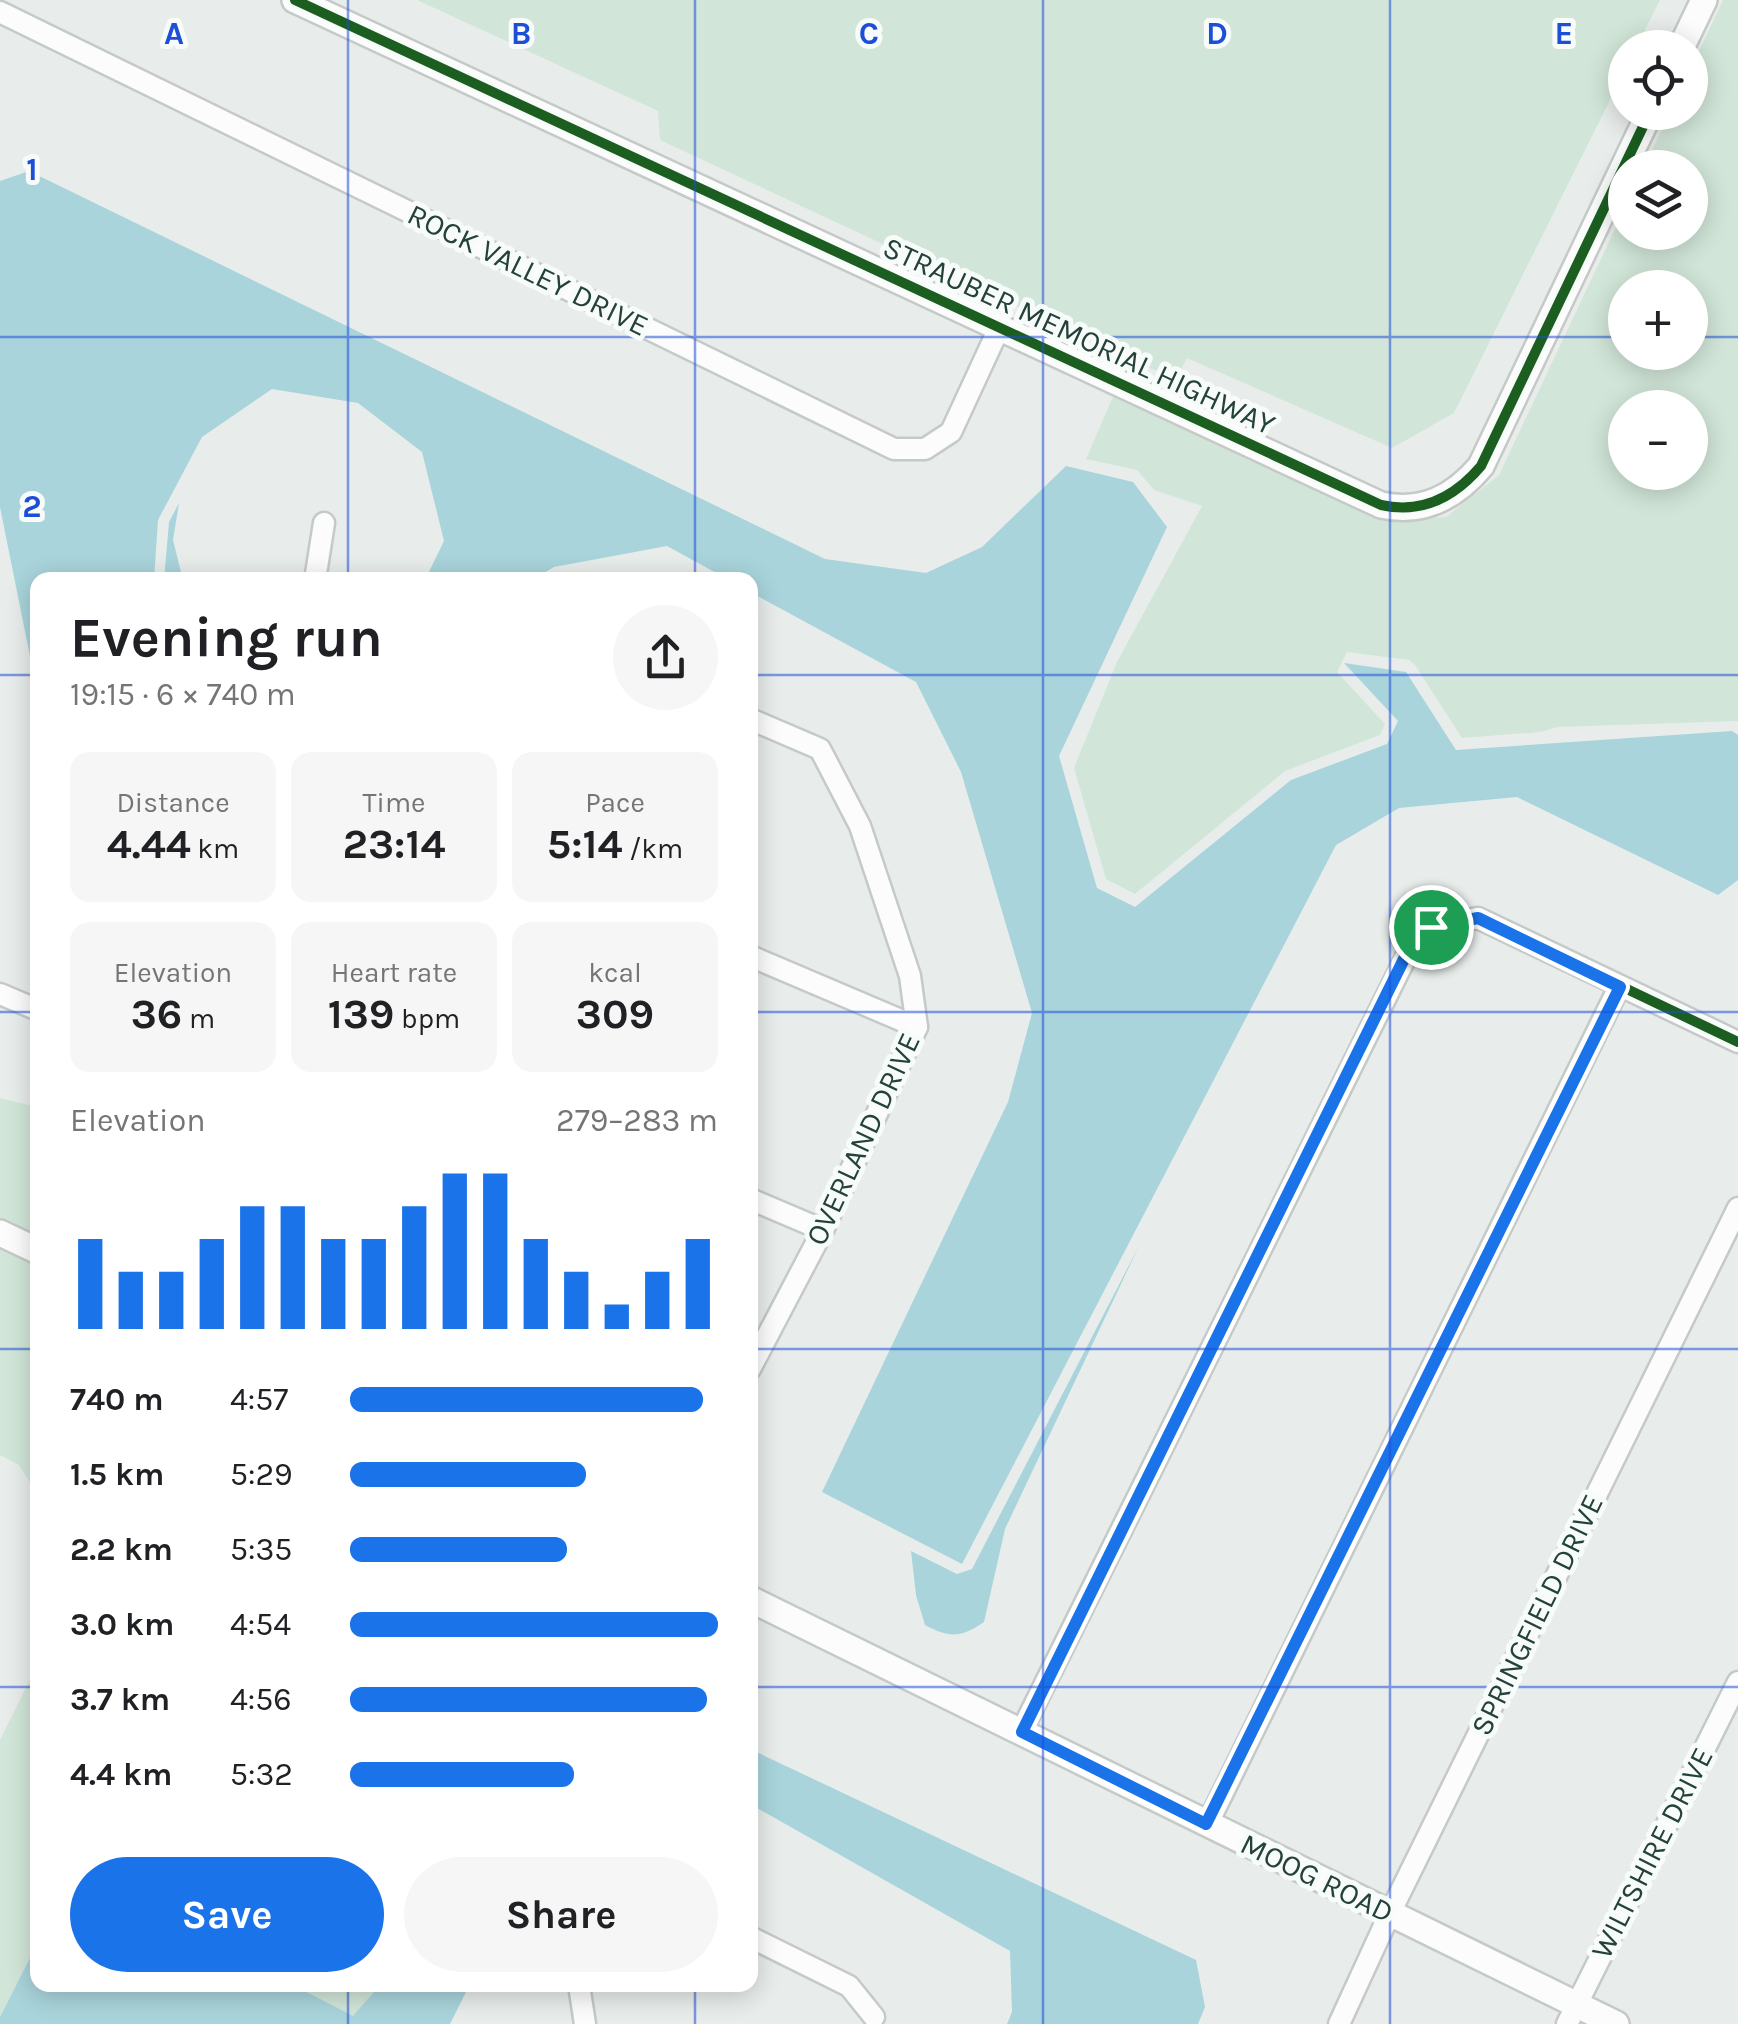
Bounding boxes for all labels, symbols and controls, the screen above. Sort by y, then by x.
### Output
text: A [164,15,184,52]
text: B [511,15,531,52]
text: C [859,15,879,52]
text: D [1206,15,1228,52]
text: E [1555,15,1573,52]
map controls [1608,30,1708,490]
button: locate [1608,30,1708,130]
button: layers [1608,150,1708,250]
text: 1 [26,151,38,188]
street label: ROCK VALLEY DRIVE [402,196,654,344]
street label: STRAUBER MEMORIAL HIGHWAY [877,229,1281,443]
button: + [1608,270,1708,370]
button: − [1608,390,1708,490]
text: 2 [22,488,42,525]
button: share [613,605,718,710]
text: Evening run [70,606,383,670]
text: 19:15 · 6 × 740 m [70,676,296,713]
text: Distance [116,786,230,819]
text: Time [363,786,425,819]
text: Pace [585,786,645,819]
text: 4.44 [107,819,191,869]
text: 23:14 [343,819,445,869]
text: 5:14 [547,819,623,869]
text: km [191,832,239,865]
text: /km [623,832,683,865]
pin [1389,885,1474,970]
icon: arrive [1404,900,1459,955]
text: Elevation [114,956,232,989]
text: Heart rate [331,956,457,989]
text: kcal [588,956,642,989]
text: 36 [131,989,182,1039]
text: 139 [328,989,394,1039]
text: 309 [576,989,654,1039]
text: m [182,1002,215,1035]
text: bpm [394,1002,460,1035]
street label: OVERLAND DRIVE [798,1027,928,1251]
text: Elevation [70,1102,205,1139]
text: 279–283 m [556,1102,718,1139]
text: 740 m [70,1381,164,1418]
text: 4:57 [230,1381,288,1418]
text: 1.5 km [70,1456,164,1493]
text: 5:29 [230,1456,293,1493]
street label: SPRINGFIELD DRIVE [1463,1489,1611,1741]
text: 2.2 km [70,1531,173,1568]
text: 5:35 [230,1531,292,1568]
text: 3.0 km [70,1606,174,1643]
text: 4:54 [230,1606,291,1643]
text: 3.7 km [70,1681,170,1718]
text: 4:56 [230,1681,292,1718]
street label: WILTSHIRE DRIVE [1583,1741,1721,1965]
text: 4.4 km [70,1756,172,1793]
text: 5:32 [230,1756,293,1793]
street label: MOOG ROAD [1235,1826,1399,1930]
button: Save [70,1857,384,1972]
button: Share [404,1857,718,1972]

